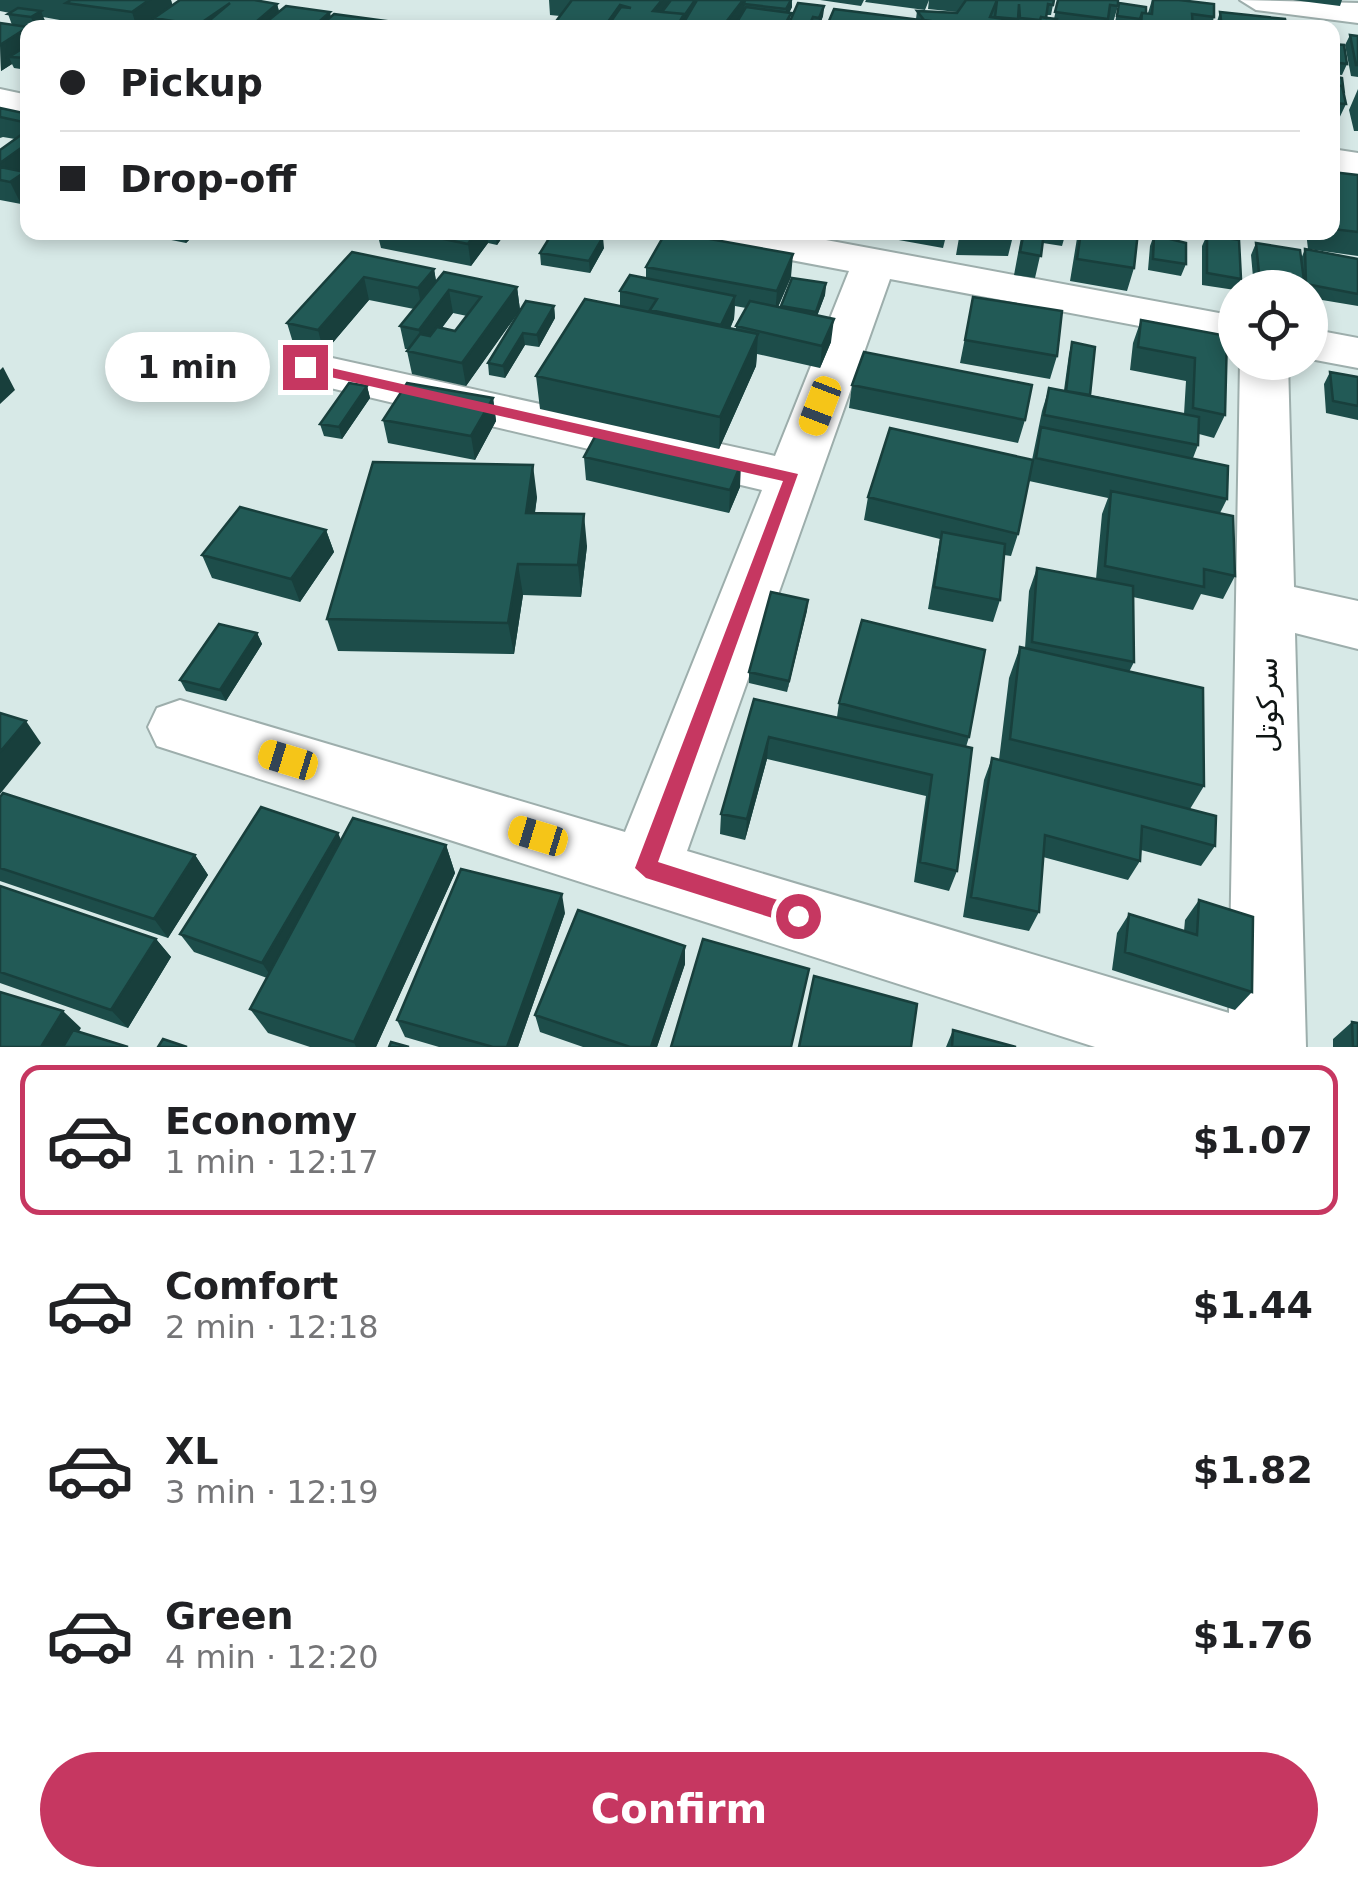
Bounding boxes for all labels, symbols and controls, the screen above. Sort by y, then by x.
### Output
text: Pickup [120,61,263,105]
text: Drop-off [120,157,296,201]
map controls [1218,270,1328,380]
button: locate [1218,270,1328,380]
callout: 1 min [105,332,270,402]
route end [283,345,328,390]
text: 1 min [137,348,238,386]
car [795,373,845,439]
street label: سرکوتل [1251,657,1284,753]
car [255,737,321,783]
car [505,813,571,859]
route start [776,894,821,939]
icon: car [45,1095,135,1185]
text: Economy [165,1099,357,1143]
text: $1.07 [1193,1118,1313,1162]
text: 1 min · 12:17 [165,1143,379,1181]
icon: car [45,1260,135,1350]
text: Comfort [165,1264,338,1308]
text: $1.44 [1193,1283,1313,1327]
text: 2 min · 12:18 [165,1308,379,1346]
icon: car [45,1425,135,1515]
text: XL [165,1429,219,1473]
text: $1.82 [1193,1448,1313,1492]
text: 3 min · 12:19 [165,1473,379,1511]
icon: car [45,1590,135,1680]
text: Green [165,1594,294,1638]
text: $1.76 [1193,1613,1313,1657]
text: 4 min · 12:20 [165,1638,379,1676]
button: Confirm [40,1752,1318,1867]

